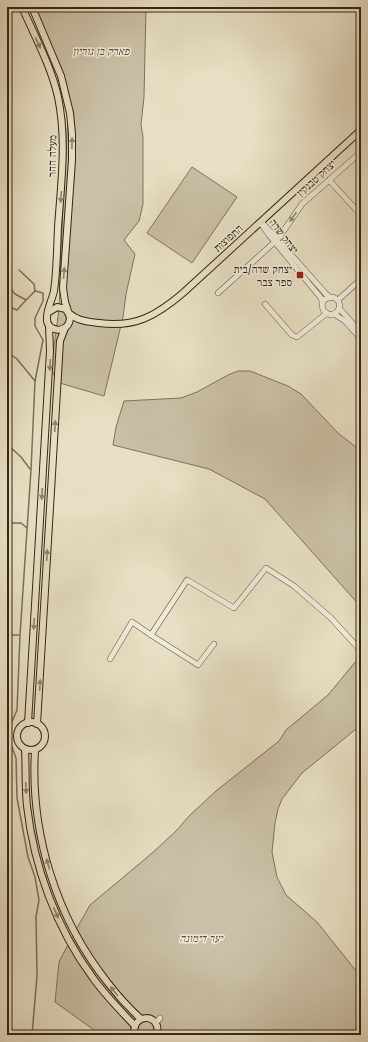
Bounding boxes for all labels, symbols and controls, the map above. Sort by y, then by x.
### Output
one-way arrow [35,37,41,48]
park label: פארק בן גוריון [73,44,131,58]
street label: מעלה ההר [45,135,59,177]
one-way arrow [69,136,75,149]
street label: יצחק טבנקין [293,157,339,199]
one-way arrow [57,191,64,203]
one-way arrow [289,212,297,223]
street label: יצחק שדה [266,216,302,256]
street label: התפוצות [210,221,246,255]
place label: יצחק שדה/בית ספר צבר [233,262,292,289]
one-way arrow [61,267,68,279]
marker: יצחק שדה/בית ספר צבר [295,270,305,280]
one-way arrow [46,359,53,371]
one-way arrow [52,419,58,432]
one-way arrow [38,488,45,500]
one-way arrow [44,549,51,561]
one-way arrow [30,618,37,630]
one-way arrow [36,679,43,691]
one-way arrow [22,782,29,794]
one-way arrow [45,858,51,870]
one-way arrow [53,908,59,919]
park label: יער דימונה [180,931,223,945]
one-way arrow [110,985,119,996]

